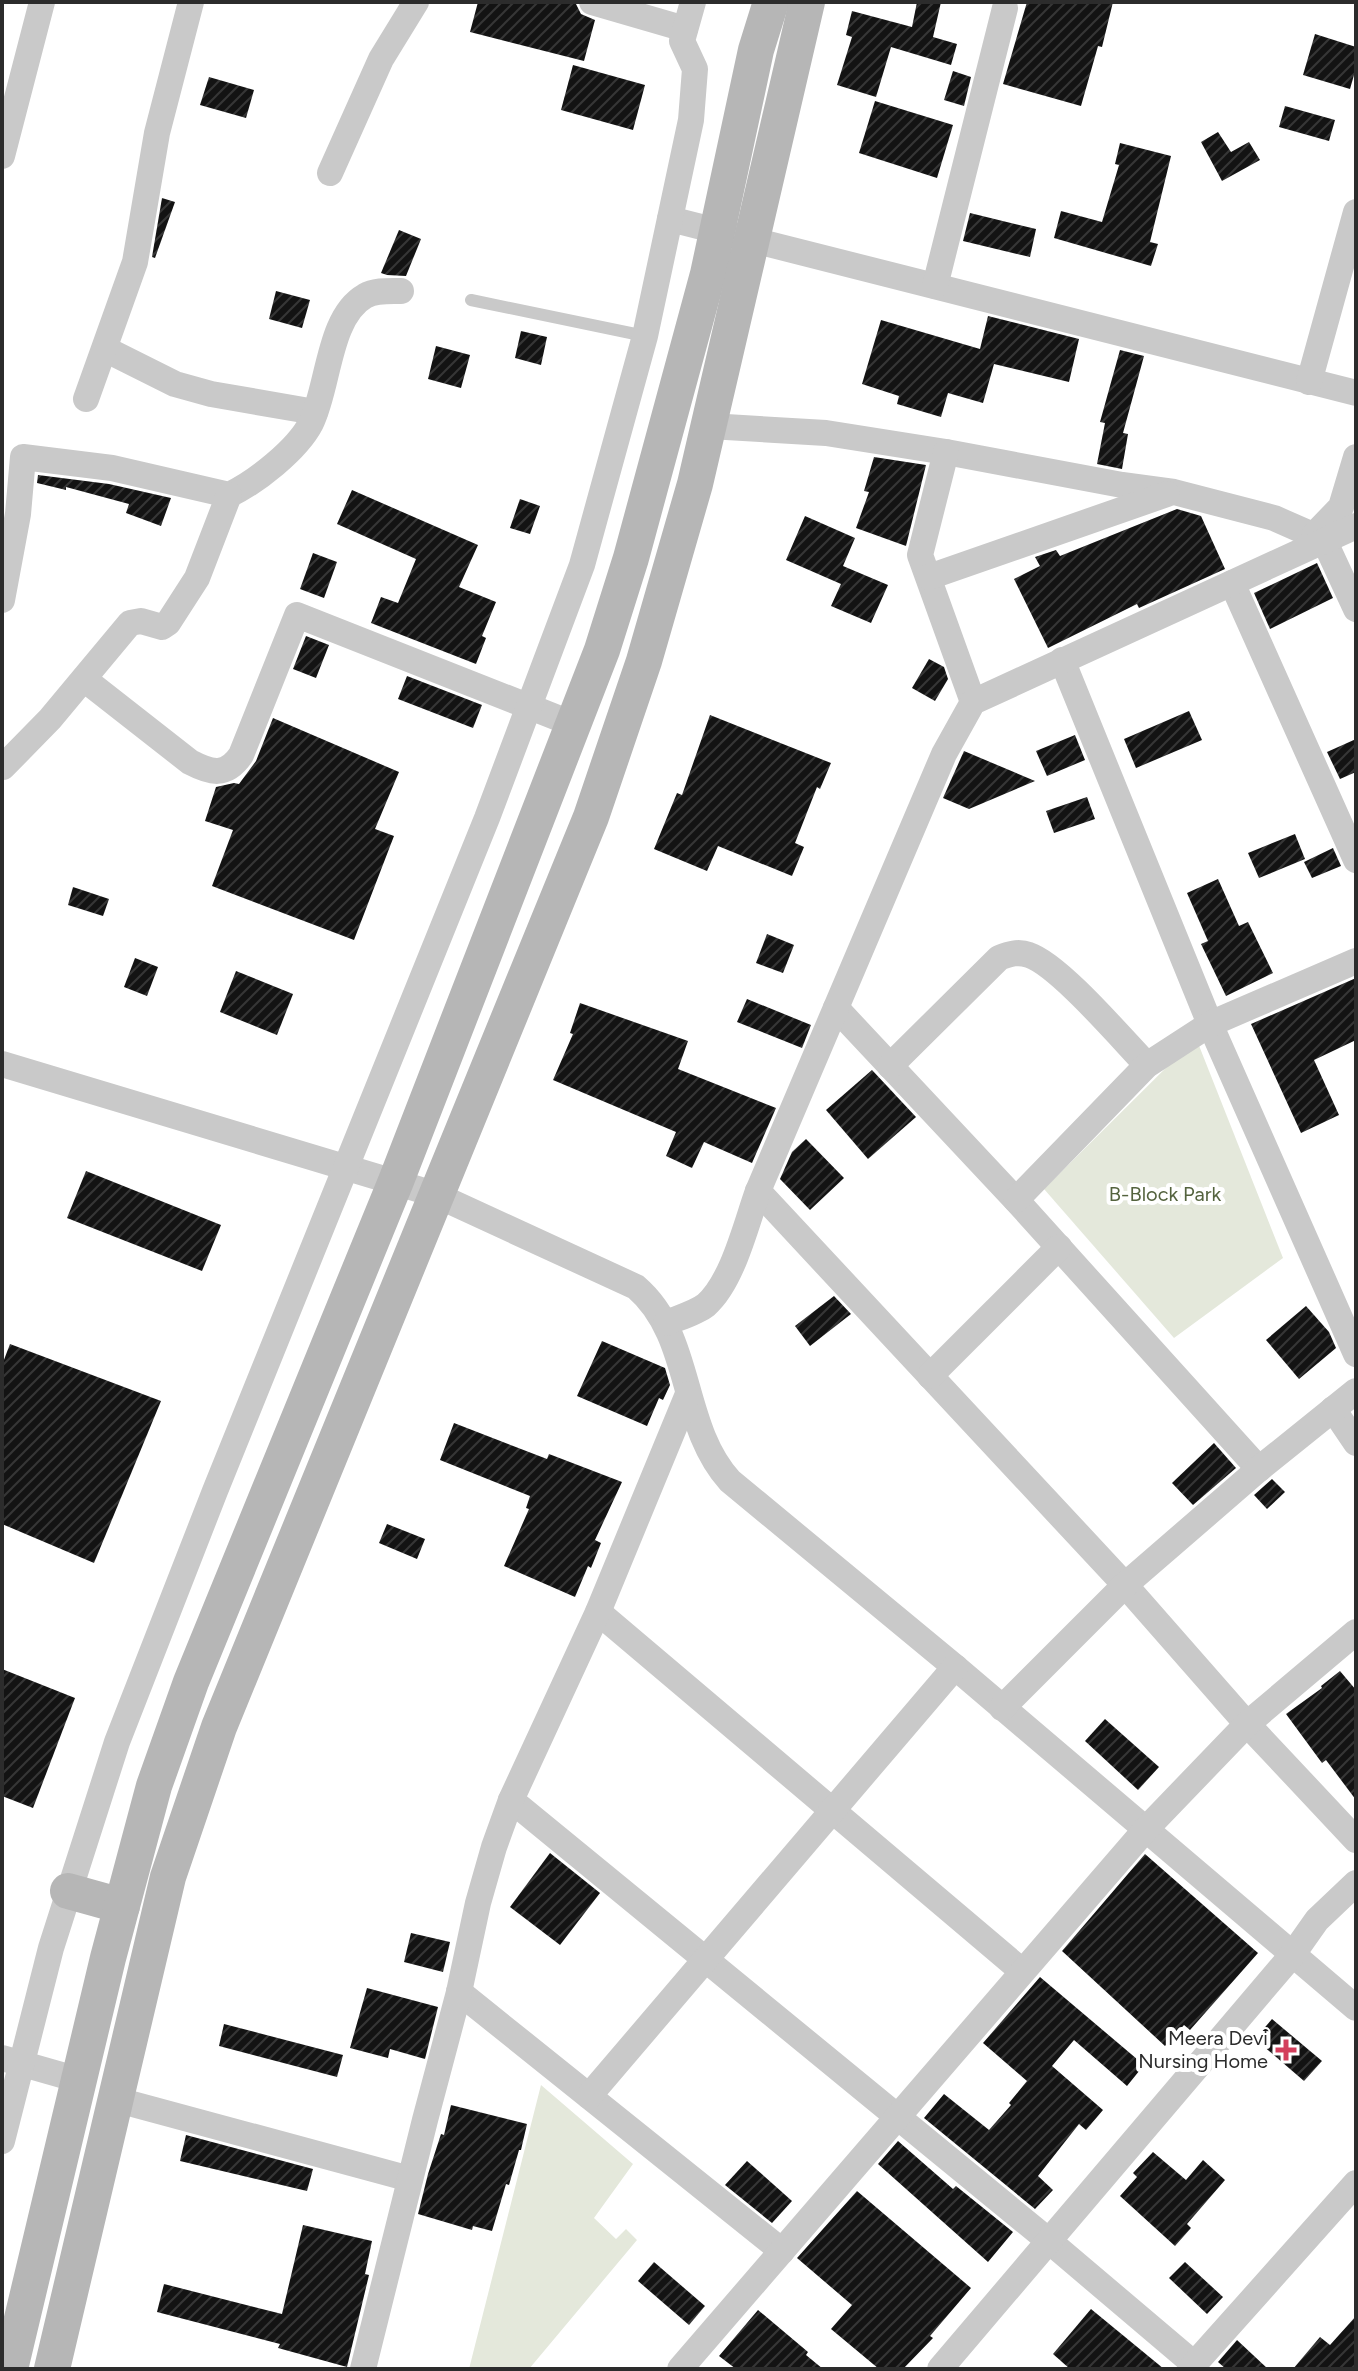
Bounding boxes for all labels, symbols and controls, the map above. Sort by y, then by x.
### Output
park label: B-Block Park [1109,1182,1221,1206]
place label: Meera Devi Nursing Home [1138,2026,1268,2073]
marker: Meera Devi Nursing Home [1275,2039,1297,2061]

